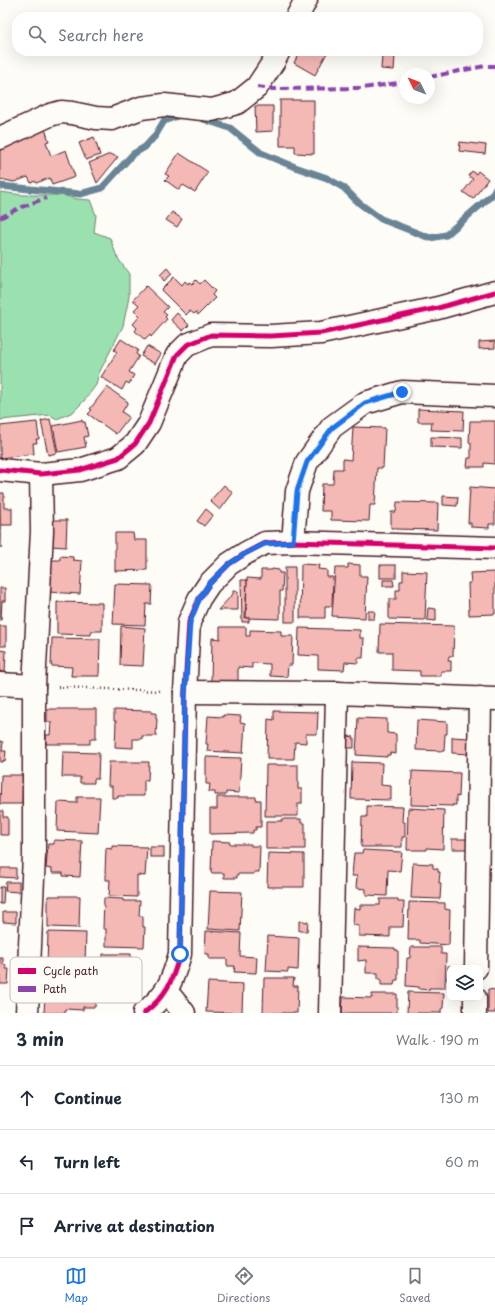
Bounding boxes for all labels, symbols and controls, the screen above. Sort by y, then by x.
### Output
search box [12,12,483,56]
icon: search [26,23,48,45]
text: Search here [58,23,144,46]
north arrow [399,68,435,104]
route end [393,383,411,401]
route start [171,945,189,963]
legend [10,957,142,1003]
text: Cycle path [43,962,98,979]
map controls [447,965,483,1001]
button: layers [447,965,483,1001]
text: Path [43,980,67,997]
text: 3 min [16,1026,64,1052]
text: Walk · 190 m [396,1030,479,1049]
text: Continue [54,1086,122,1109]
icon: ahead [16,1087,38,1109]
text: 130 m [440,1088,479,1107]
text: Turn left [54,1150,120,1173]
icon: left [16,1151,38,1173]
text: 60 m [445,1152,479,1171]
text: Arrive at destination [54,1214,215,1237]
icon: arrive [16,1215,38,1237]
tab: Map [64,1265,88,1306]
tab: Directions [217,1265,270,1306]
tab: Saved [399,1265,431,1306]

